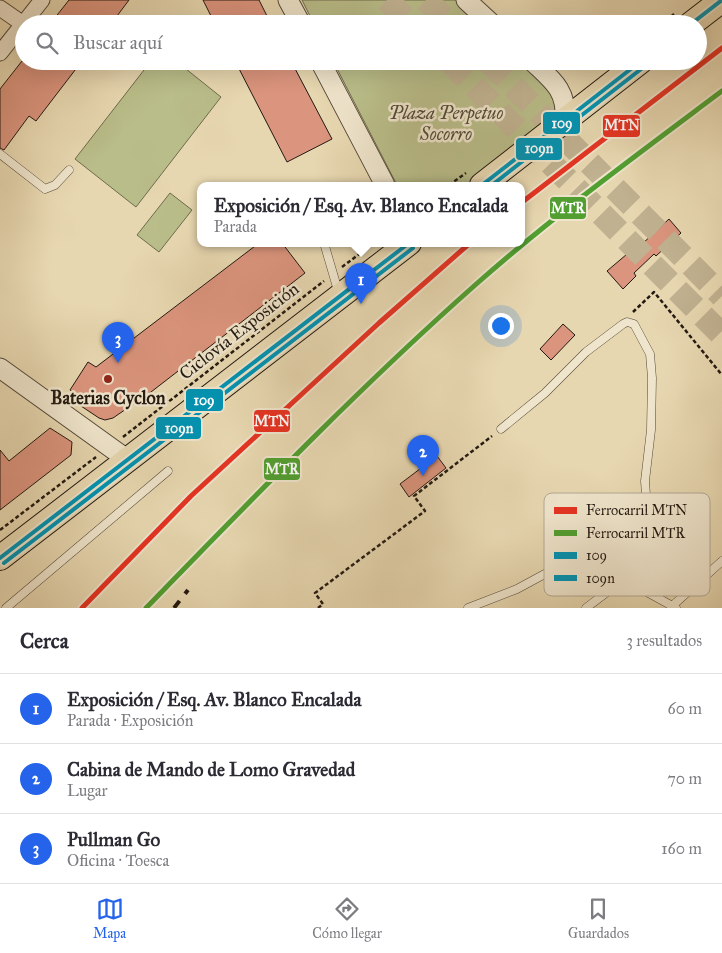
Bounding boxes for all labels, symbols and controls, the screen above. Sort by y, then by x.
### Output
search box [15,15,707,70]
icon: search [33,29,61,57]
text: Buscar aquí [73,31,162,54]
park label: Plaza Perpetuo Socorro [389,102,503,145]
line badge: 109 [542,111,581,135]
line badge: MTN [602,114,641,138]
text: 109 [551,115,573,133]
text: MTN [604,117,640,134]
line badge: 109n [515,137,563,161]
text: 109n [525,140,554,158]
popup [197,182,525,247]
text: Exposición / Esq. Av. Blanco Encalada [214,194,508,217]
line badge: MTR [549,196,587,220]
text: MTR [551,200,586,217]
text: Parada [214,217,257,236]
pin: 1 [345,263,377,304]
street label: Ciclovía Exposición [175,277,303,385]
your location [488,313,514,339]
pin: 3 [102,322,134,363]
marker: Baterias Cyclon [102,373,114,385]
place label: Baterias Cyclon [50,387,166,410]
line badge: 109 [185,388,224,412]
text: 109 [193,392,215,410]
line badge: MTN [253,409,291,433]
text: MTN [254,413,290,430]
line badge: 109n [155,416,202,440]
text: 109n [165,420,194,438]
pin: 2 [407,435,439,476]
line badge: MTR [263,457,301,481]
text: MTR [265,461,300,478]
legend [544,493,710,596]
text: Ferrocarril MTN [586,502,687,519]
text: Ferrocarril MTR [586,525,686,542]
text: 109 [586,547,607,564]
text: 109n [586,570,615,587]
text: Cerca [20,628,69,654]
text: 3 resultados [627,631,702,650]
text: Exposición / Esq. Av. Blanco Encalada [67,688,362,711]
text: 1 [33,699,39,718]
text: 60 m [668,699,702,718]
text: Parada · Exposición [67,711,193,730]
text: Cabina de Mando de Lomo Gravedad [67,758,355,781]
text: 2 [32,769,40,788]
text: 70 m [667,769,702,788]
text: Lugar [67,781,108,800]
text: Pullman Go [67,828,160,851]
text: 3 [33,839,39,858]
text: 160 m [661,839,702,858]
text: Oficina · Toesca [67,851,169,870]
tab: Mapa [93,895,126,942]
tab: Cómo llegar [312,895,382,942]
tab: Guardados [568,895,629,942]

